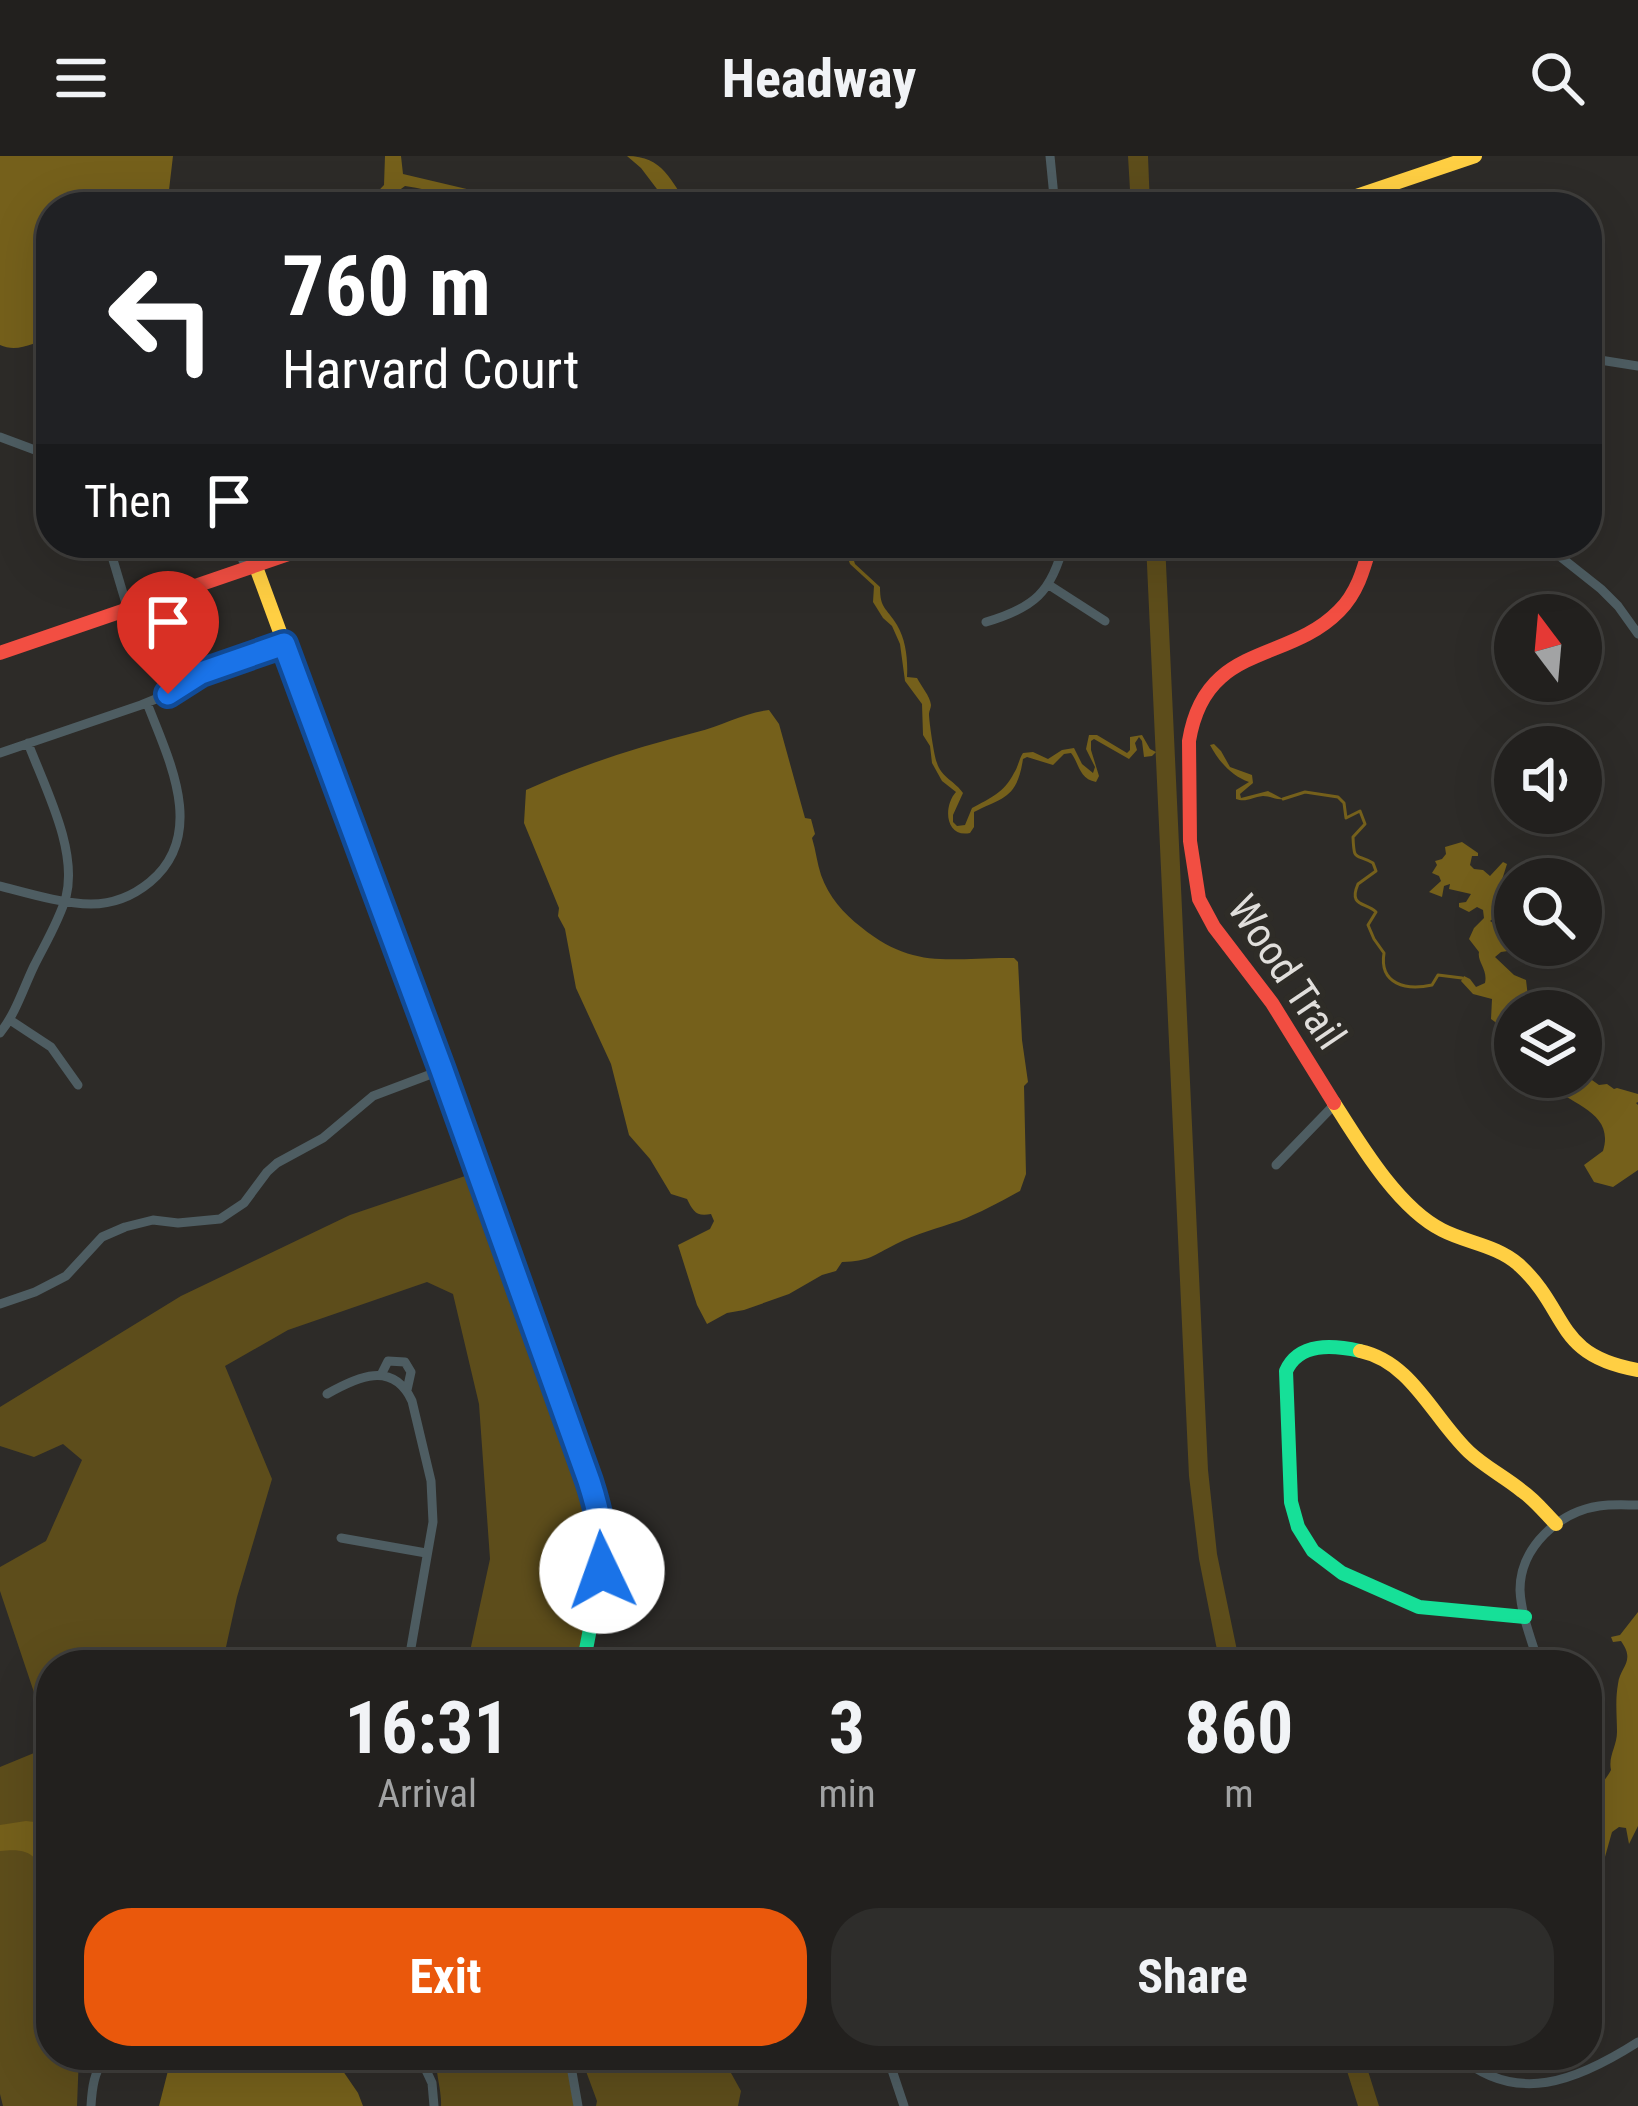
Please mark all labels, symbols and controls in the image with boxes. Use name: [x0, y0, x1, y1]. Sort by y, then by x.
icon: menu: [48, 45, 114, 111]
icon: search: [1524, 45, 1590, 111]
text: Headway: [722, 47, 916, 110]
text: 760 m: [282, 237, 491, 336]
icon: left: [84, 240, 240, 396]
text: Harvard Court: [282, 338, 580, 401]
icon: arrive: [196, 468, 262, 534]
text: Then: [84, 475, 172, 528]
pin: [117, 571, 219, 694]
icon: arrive: [135, 589, 201, 655]
north arrow: [1494, 594, 1602, 702]
map controls: [1494, 594, 1602, 1098]
button: sound: [1494, 726, 1602, 834]
button: search: [1494, 858, 1602, 966]
street label: Wood Trail: [1218, 886, 1356, 1058]
button: layers: [1494, 990, 1602, 1098]
position arrow: [539, 1508, 665, 1634]
text: 16:31: [345, 1686, 510, 1771]
text: 3: [829, 1686, 865, 1771]
text: 860: [1184, 1686, 1293, 1771]
text: Arrival: [378, 1771, 477, 1817]
text: min: [818, 1771, 876, 1817]
text: m: [1224, 1771, 1254, 1817]
button: Exit: [84, 1908, 807, 2046]
button: Share: [831, 1908, 1554, 2046]

